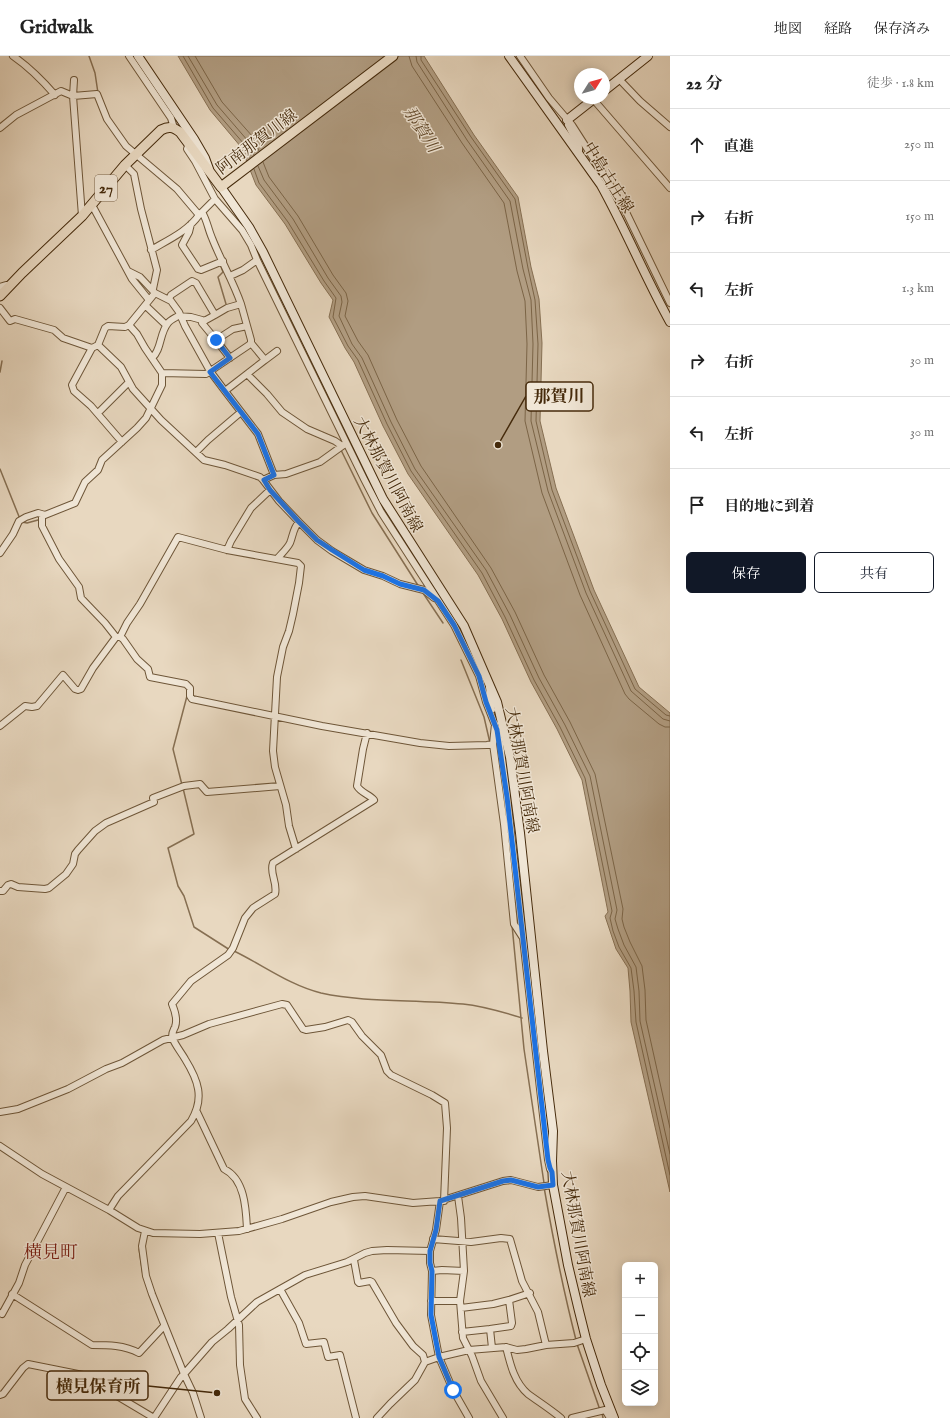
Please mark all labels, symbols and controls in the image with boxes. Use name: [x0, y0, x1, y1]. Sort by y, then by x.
text: Gridwalk: [20, 16, 93, 40]
text: 地図: [774, 20, 802, 38]
text: 経路: [824, 20, 852, 38]
text: 保存済み: [874, 20, 930, 38]
north arrow: [574, 68, 610, 104]
text: 22 分: [686, 74, 723, 95]
text: 徒歩 · 1.8 km: [867, 75, 934, 92]
water label: 那賀川: [398, 103, 445, 159]
street label: 阿南那賀川線: [213, 106, 302, 179]
icon: ahead: [686, 134, 708, 156]
text: 250 m: [904, 136, 934, 153]
text: 直進: [724, 137, 754, 156]
street label: 中島古庄線: [578, 139, 637, 217]
road number: 27: [95, 175, 117, 201]
icon: right: [686, 206, 708, 228]
text: 150 m: [905, 208, 934, 225]
text: 右折: [724, 209, 754, 228]
icon: left: [686, 278, 708, 300]
text: 1.3 km: [902, 280, 934, 297]
text: 左折: [724, 281, 754, 300]
route end: [207, 331, 225, 349]
icon: right: [686, 350, 708, 372]
text: 30 m: [910, 352, 934, 369]
text: 右折: [724, 353, 754, 372]
callout: 那賀川: [526, 382, 593, 411]
text: 那賀川: [534, 387, 585, 408]
street label: 大林那賀川阿南線: [348, 414, 426, 536]
icon: left: [686, 422, 708, 444]
text: 30 m: [910, 424, 934, 441]
text: 左折: [724, 425, 754, 444]
icon: arrive: [686, 494, 708, 516]
text: 目的地に到着: [724, 497, 814, 516]
button: 保存: [686, 552, 806, 593]
button: 共有: [814, 552, 934, 593]
street label: 大林那賀川阿南線: [500, 706, 542, 835]
street label: 大林那賀川阿南線: [556, 1170, 598, 1299]
district label: 横見町: [24, 1242, 78, 1265]
map controls: [622, 1262, 658, 1406]
button: +: [622, 1262, 658, 1298]
button: −: [622, 1298, 658, 1334]
button: locate: [622, 1334, 658, 1370]
button: layers: [622, 1370, 658, 1406]
callout: 横見保育所: [47, 1371, 148, 1400]
text: 横見保育所: [56, 1377, 141, 1398]
route start: [444, 1381, 462, 1399]

